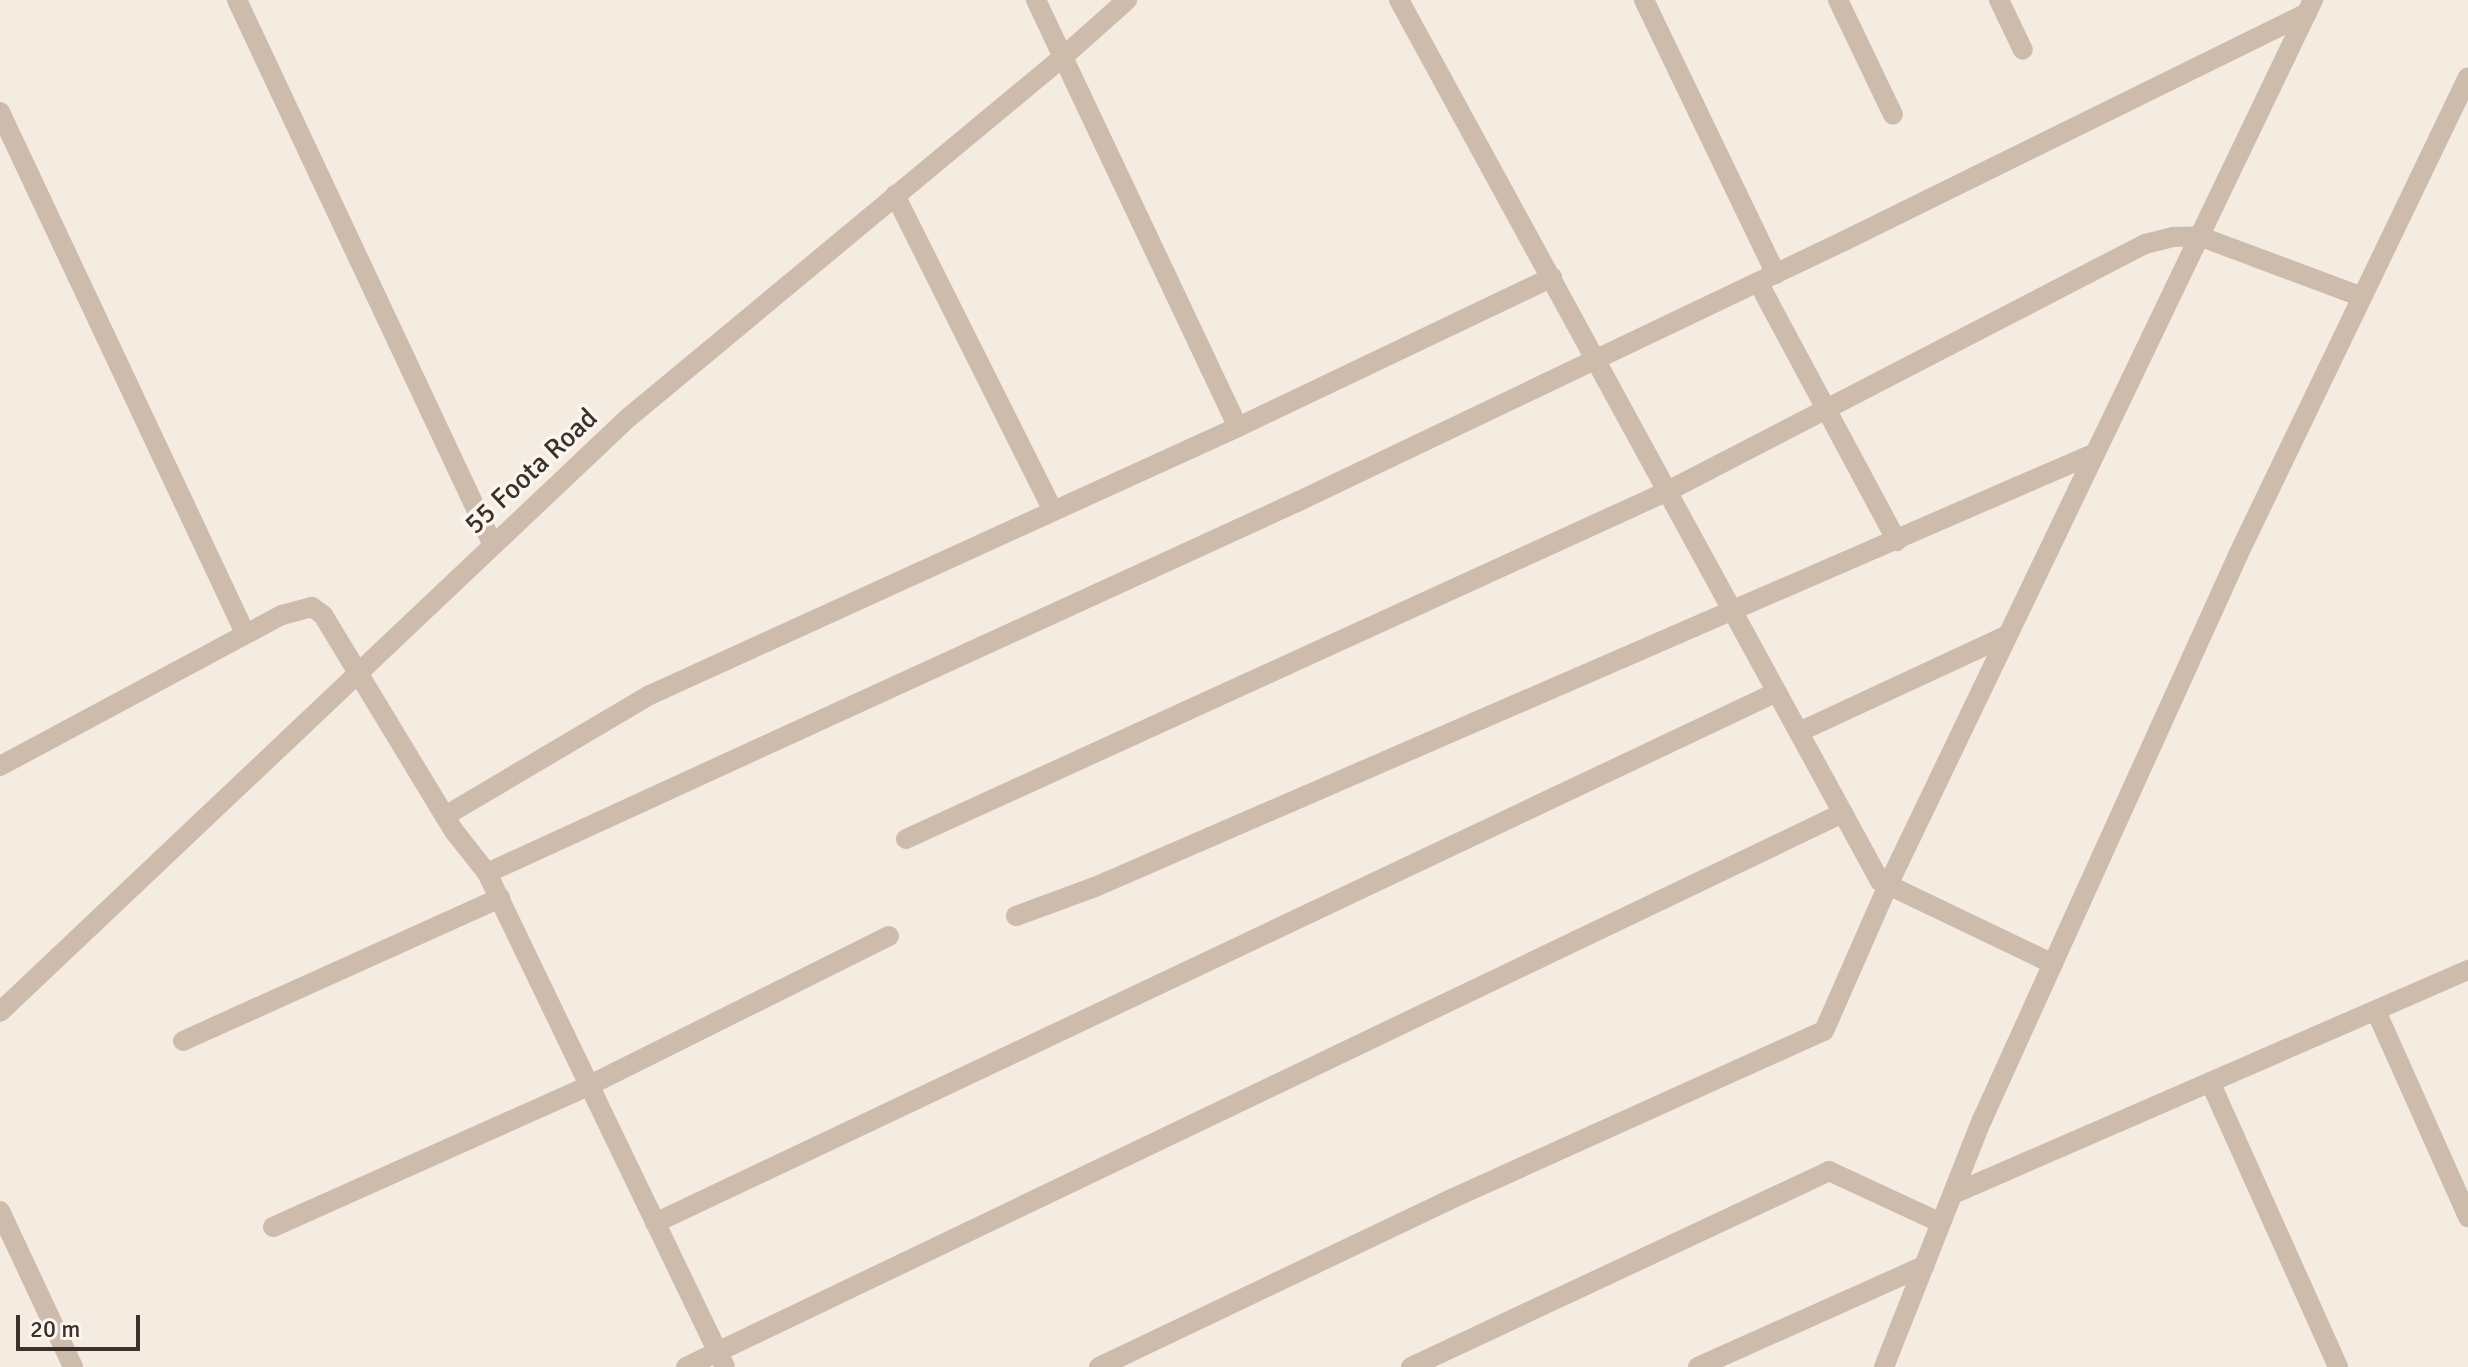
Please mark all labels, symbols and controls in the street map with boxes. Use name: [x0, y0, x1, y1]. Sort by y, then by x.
street label: 55 Foota Road: [458, 401, 604, 541]
scale bar: [20, 1299, 144, 1349]
text: 20 m: [30, 1314, 80, 1344]

